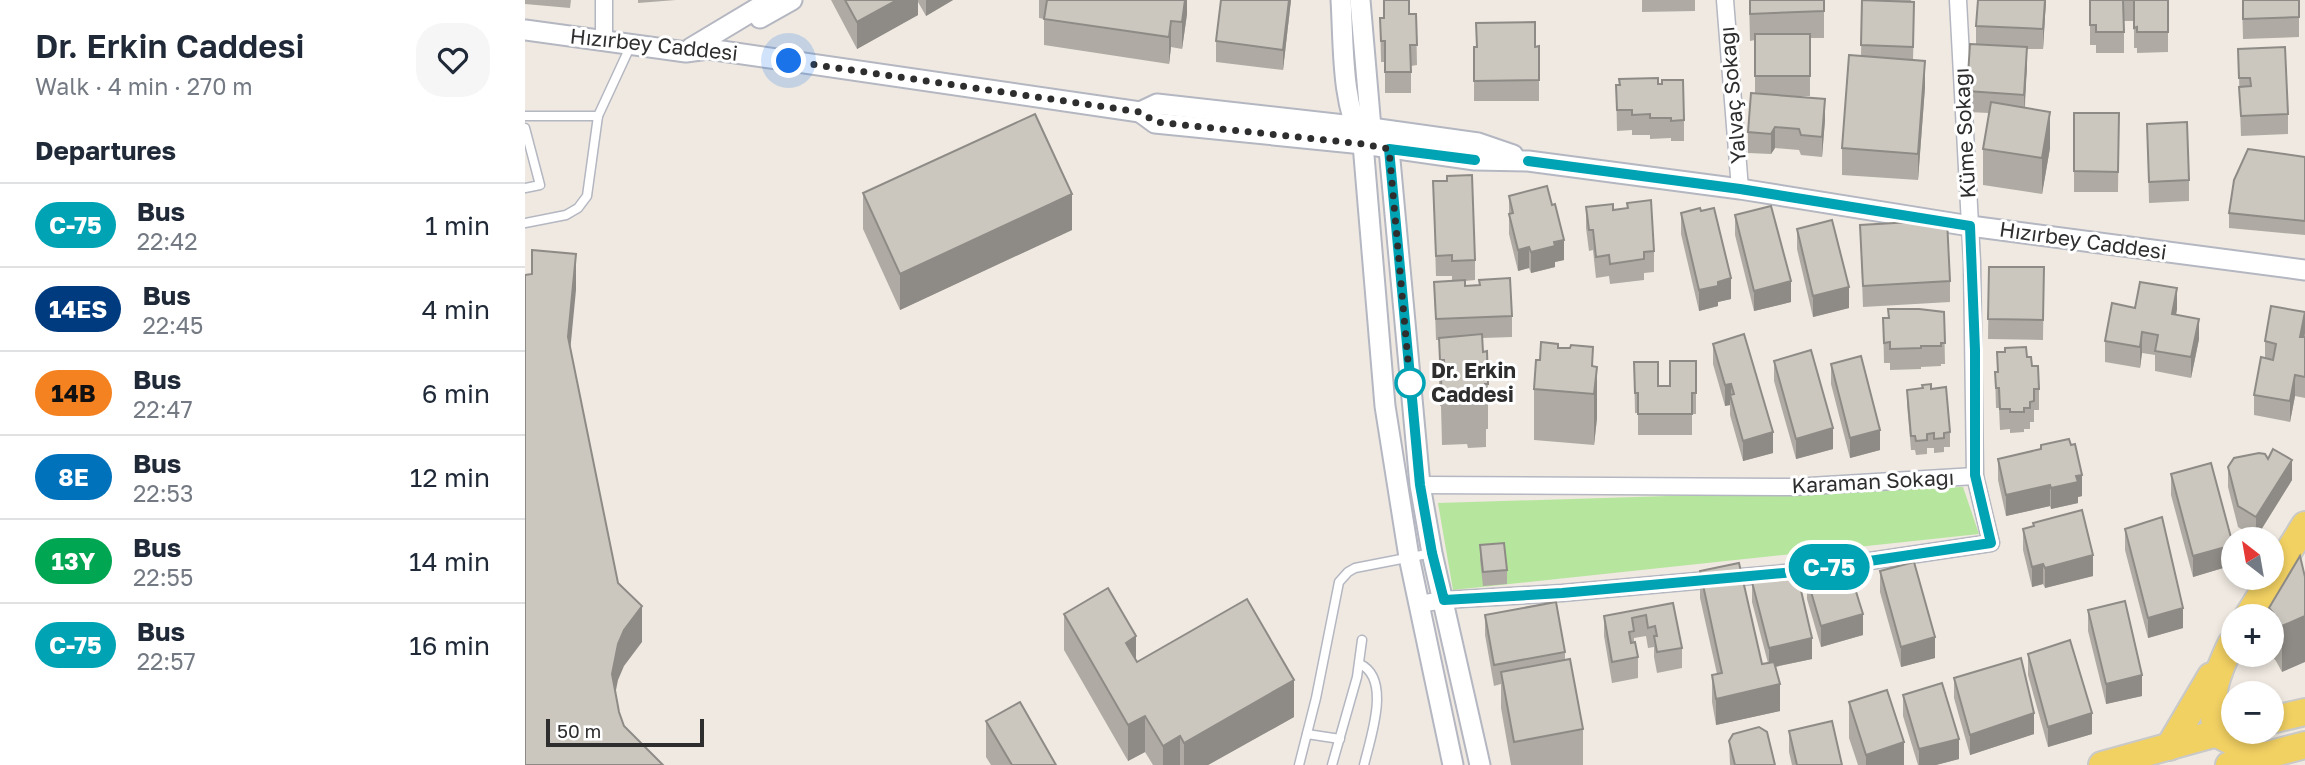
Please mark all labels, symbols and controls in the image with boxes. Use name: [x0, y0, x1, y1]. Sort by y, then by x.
street label: Hızırbey Caddesi: [569, 22, 739, 66]
button: heart: [416, 23, 490, 97]
street label: Yalvaç Sokağı: [1713, 25, 1751, 165]
text: Dr. Erkin Caddesi: [35, 26, 305, 65]
your location: [771, 43, 806, 78]
street label: Küme Sokağı: [1948, 67, 1980, 199]
text: Walk · 4 min · 270 m: [35, 72, 253, 100]
text: Departures: [35, 135, 176, 166]
text: Bus: [137, 196, 185, 227]
text: C-75: [49, 210, 102, 239]
text: 1 min: [425, 210, 490, 241]
street label: Hızırbey Caddesi: [1998, 215, 2168, 265]
text: 22:42: [137, 227, 198, 255]
text: Bus: [142, 280, 191, 311]
text: 14ES: [49, 294, 107, 323]
text: 4 min: [422, 294, 490, 325]
text: 22:45: [142, 311, 203, 339]
place label: Dr. Erkin Caddesi: [1431, 357, 1516, 407]
text: Bus: [133, 364, 181, 395]
marker: Dr. Erkin Caddesi: [1395, 368, 1425, 398]
text: 14B: [51, 378, 96, 407]
text: 6 min: [422, 378, 490, 409]
text: 22:47: [133, 395, 193, 423]
text: Bus: [133, 448, 181, 479]
text: 8E: [58, 462, 89, 491]
text: 12 min: [410, 462, 490, 493]
street label: Karaman Sokağı: [1791, 464, 1955, 498]
text: 22:53: [133, 479, 193, 507]
north arrow: [2221, 527, 2284, 590]
map controls: [2221, 527, 2284, 744]
text: Bus: [133, 532, 181, 563]
line badge: C-75: [1780, 544, 1878, 590]
text: 13Y: [52, 546, 95, 575]
text: 14 min: [409, 546, 490, 577]
text: C-75: [1803, 552, 1855, 581]
text: 22:55: [133, 563, 193, 591]
button: +: [2221, 604, 2284, 667]
text: Bus: [137, 616, 185, 647]
text: C-75: [49, 630, 102, 659]
text: 16 min: [409, 630, 490, 661]
text: 22:57: [137, 647, 196, 675]
button: −: [2221, 681, 2284, 744]
scale bar: [546, 716, 703, 748]
text: 50 m: [557, 719, 601, 742]

